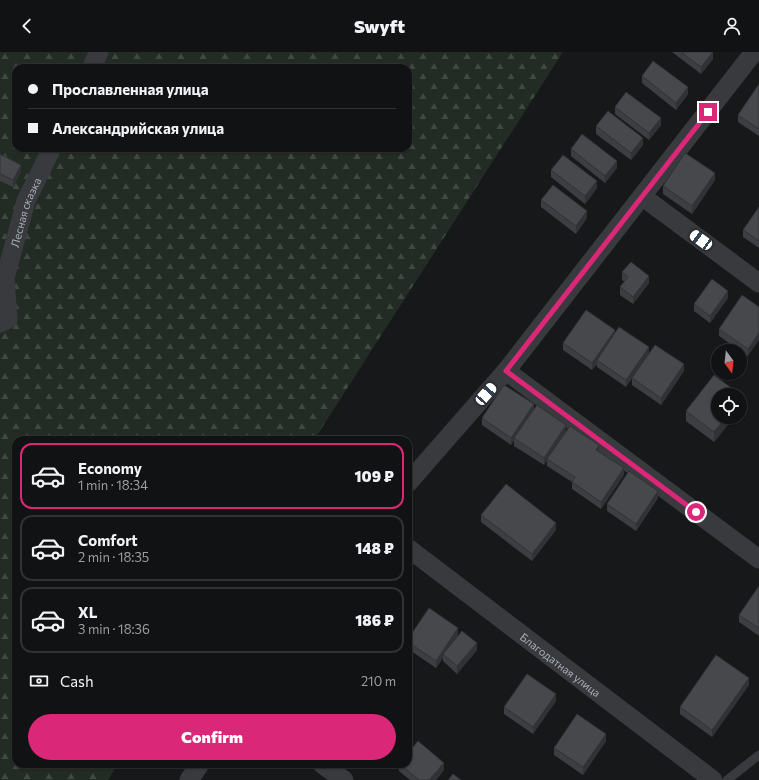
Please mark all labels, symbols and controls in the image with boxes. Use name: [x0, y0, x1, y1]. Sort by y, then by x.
icon: back: [16, 15, 38, 37]
text: Swyft: [354, 15, 405, 37]
icon: person: [721, 15, 743, 37]
text: Прославленная улица: [52, 80, 209, 98]
route end: [699, 103, 717, 121]
text: Александрийская улица: [52, 119, 224, 137]
street label: Лесная сказка: [7, 175, 43, 249]
car: [688, 228, 714, 252]
north arrow: [711, 344, 747, 380]
map controls: [711, 344, 747, 424]
car: [474, 381, 498, 407]
button: locate: [711, 388, 747, 424]
icon: car: [30, 458, 66, 494]
text: Economy: [78, 459, 142, 477]
text: 109 ₽: [355, 467, 394, 485]
text: 1 min · 18:34: [78, 477, 148, 493]
route start: [687, 503, 705, 521]
icon: car: [30, 530, 66, 566]
text: Comfort: [78, 531, 138, 549]
text: 148 ₽: [355, 539, 394, 557]
text: 2 min · 18:35: [78, 549, 149, 565]
icon: car: [30, 602, 66, 638]
text: XL: [78, 603, 97, 621]
text: 186 ₽: [355, 611, 394, 629]
text: 3 min · 18:36: [78, 621, 150, 637]
street label: Благодатная улица: [518, 630, 604, 699]
icon: cash: [28, 670, 50, 692]
text: Cash: [60, 672, 94, 690]
text: 210 m: [361, 673, 396, 689]
button: Confirm: [28, 714, 396, 760]

